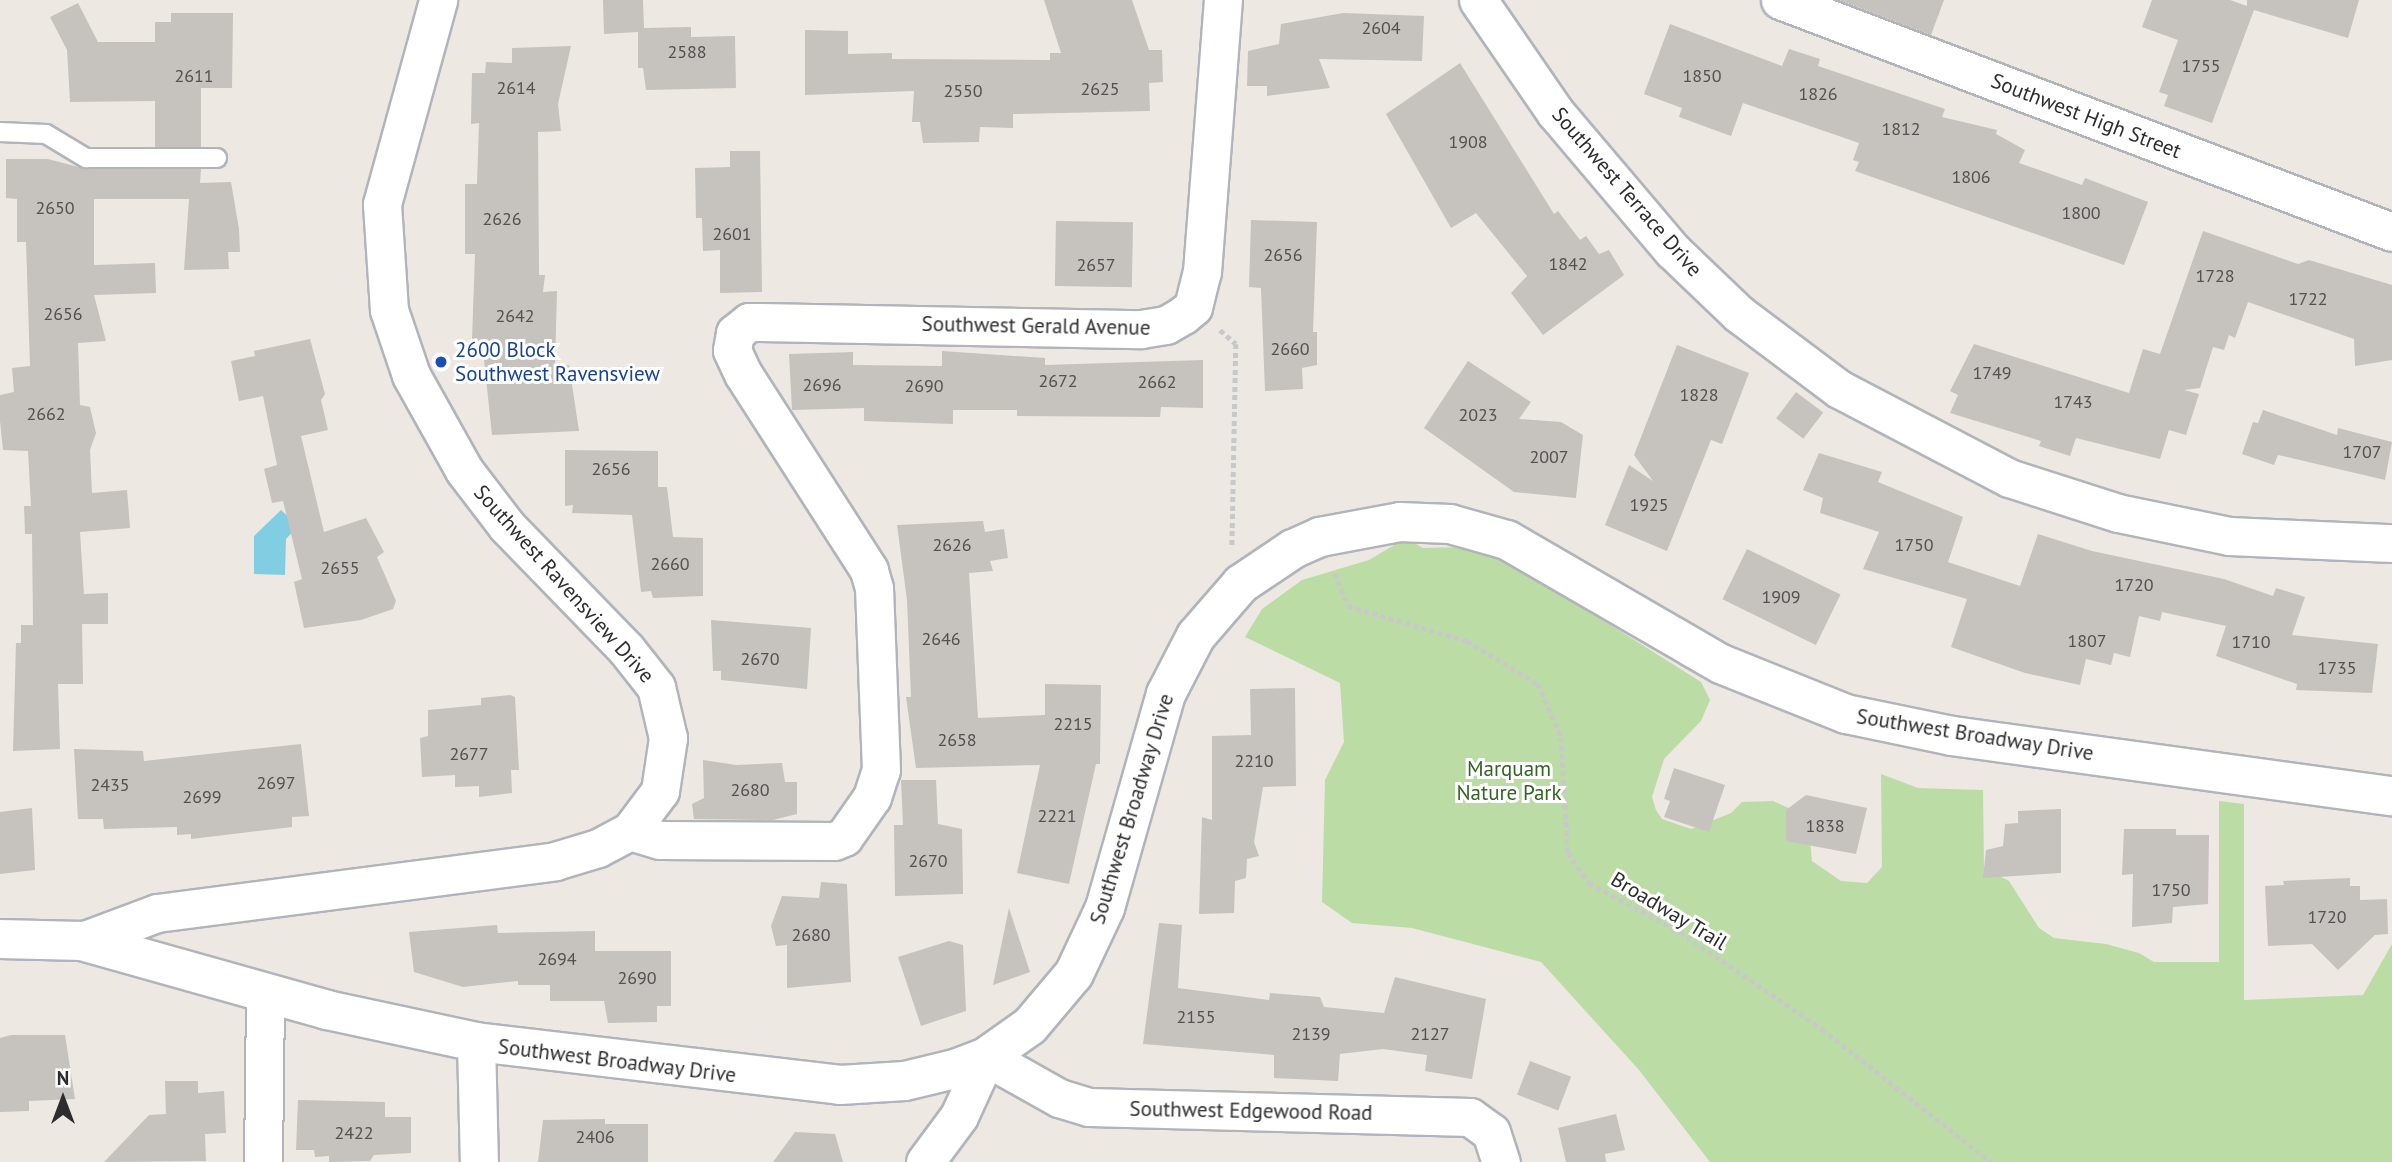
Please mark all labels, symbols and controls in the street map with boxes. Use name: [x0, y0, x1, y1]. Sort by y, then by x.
house number: 2604: [1361, 17, 1401, 39]
house number: 2588: [667, 41, 707, 63]
house number: 1755: [2181, 55, 2221, 77]
house number: 2611: [174, 65, 214, 87]
house number: 1850: [1682, 65, 1722, 87]
street label: Southwest High Street: [1987, 68, 2185, 164]
house number: 2614: [496, 77, 536, 99]
house number: 2625: [1080, 78, 1120, 100]
house number: 2550: [943, 80, 983, 102]
house number: 1826: [1798, 83, 1838, 105]
street label: Southwest Terrace Drive: [1546, 102, 1708, 282]
house number: 1812: [1881, 118, 1921, 140]
house number: 1908: [1448, 131, 1488, 153]
house number: 1806: [1951, 166, 1991, 188]
house number: 2650: [35, 197, 75, 219]
house number: 1800: [2061, 202, 2101, 224]
house number: 2626: [482, 208, 522, 230]
house number: 2601: [712, 223, 752, 245]
house number: 2656: [1263, 244, 1303, 266]
house number: 1842: [1548, 253, 1588, 275]
house number: 2657: [1076, 254, 1116, 276]
house number: 1728: [2195, 265, 2235, 287]
house number: 1722: [2288, 288, 2328, 310]
house number: 2656: [43, 303, 83, 325]
house number: 2642: [495, 305, 535, 327]
street label: Southwest Gerald Avenue: [921, 311, 1151, 341]
place label: 2600 Block Southwest Ravensview: [455, 337, 660, 387]
house number: 2660: [1270, 338, 1310, 360]
marker: 2600 Block Southwest Ravensview: [433, 354, 449, 370]
house number: 1749: [1972, 362, 2012, 384]
house number: 2672: [1038, 370, 1078, 392]
house number: 2662: [1137, 371, 1177, 393]
house number: 2696: [802, 374, 842, 396]
house number: 2690: [904, 375, 944, 397]
house number: 1828: [1679, 384, 1719, 406]
house number: 1743: [2053, 391, 2093, 413]
house number: 2662: [26, 403, 66, 425]
house number: 2023: [1458, 404, 1498, 426]
house number: 1707: [2342, 441, 2382, 463]
house number: 2007: [1529, 446, 1569, 468]
house number: 2656: [591, 458, 631, 480]
street label: Southwest Ravensview Drive: [468, 480, 660, 688]
house number: 1925: [1629, 494, 1669, 516]
house number: 2626: [932, 534, 972, 556]
house number: 1750: [1894, 534, 1934, 556]
house number: 2660: [650, 553, 690, 575]
house number: 2655: [320, 557, 360, 579]
house number: 1720: [2114, 574, 2154, 596]
house number: 1909: [1761, 586, 1801, 608]
house number: 2646: [921, 628, 961, 650]
house number: 1807: [2067, 630, 2107, 652]
house number: 1710: [2231, 631, 2271, 653]
house number: 2670: [740, 648, 780, 670]
house number: 1735: [2317, 657, 2357, 679]
street label: Southwest Broadway Drive: [1085, 690, 1179, 928]
street label: Southwest Broadway Drive: [1854, 704, 2096, 766]
house number: 2215: [1053, 713, 1093, 735]
house number: 2658: [937, 729, 977, 751]
house number: 2677: [449, 743, 489, 765]
house number: 2210: [1234, 750, 1274, 772]
park label: Marquam Nature Park: [1456, 756, 1562, 806]
house number: 2697: [256, 772, 296, 794]
house number: 2435: [90, 774, 130, 796]
house number: 2680: [730, 779, 770, 801]
house number: 2699: [182, 786, 222, 808]
house number: 2221: [1037, 805, 1077, 827]
house number: 1838: [1805, 815, 1845, 837]
house number: 2670: [908, 850, 948, 872]
street label: Broadway Trail: [1606, 866, 1732, 956]
house number: 1750: [2151, 879, 2191, 901]
house number: 1720: [2307, 906, 2347, 928]
house number: 2680: [791, 924, 831, 946]
house number: 2694: [537, 948, 577, 970]
house number: 2690: [617, 967, 657, 989]
house number: 2155: [1176, 1006, 1216, 1028]
house number: 2139: [1291, 1023, 1331, 1045]
house number: 2127: [1410, 1023, 1450, 1045]
street label: Southwest Broadway Drive: [496, 1034, 738, 1088]
north arrow: [28, 1064, 98, 1134]
text: N: [57, 1066, 69, 1090]
street label: Southwest Edgewood Road: [1129, 1096, 1373, 1126]
house number: 2422: [334, 1122, 374, 1144]
house number: 2406: [575, 1126, 615, 1148]

